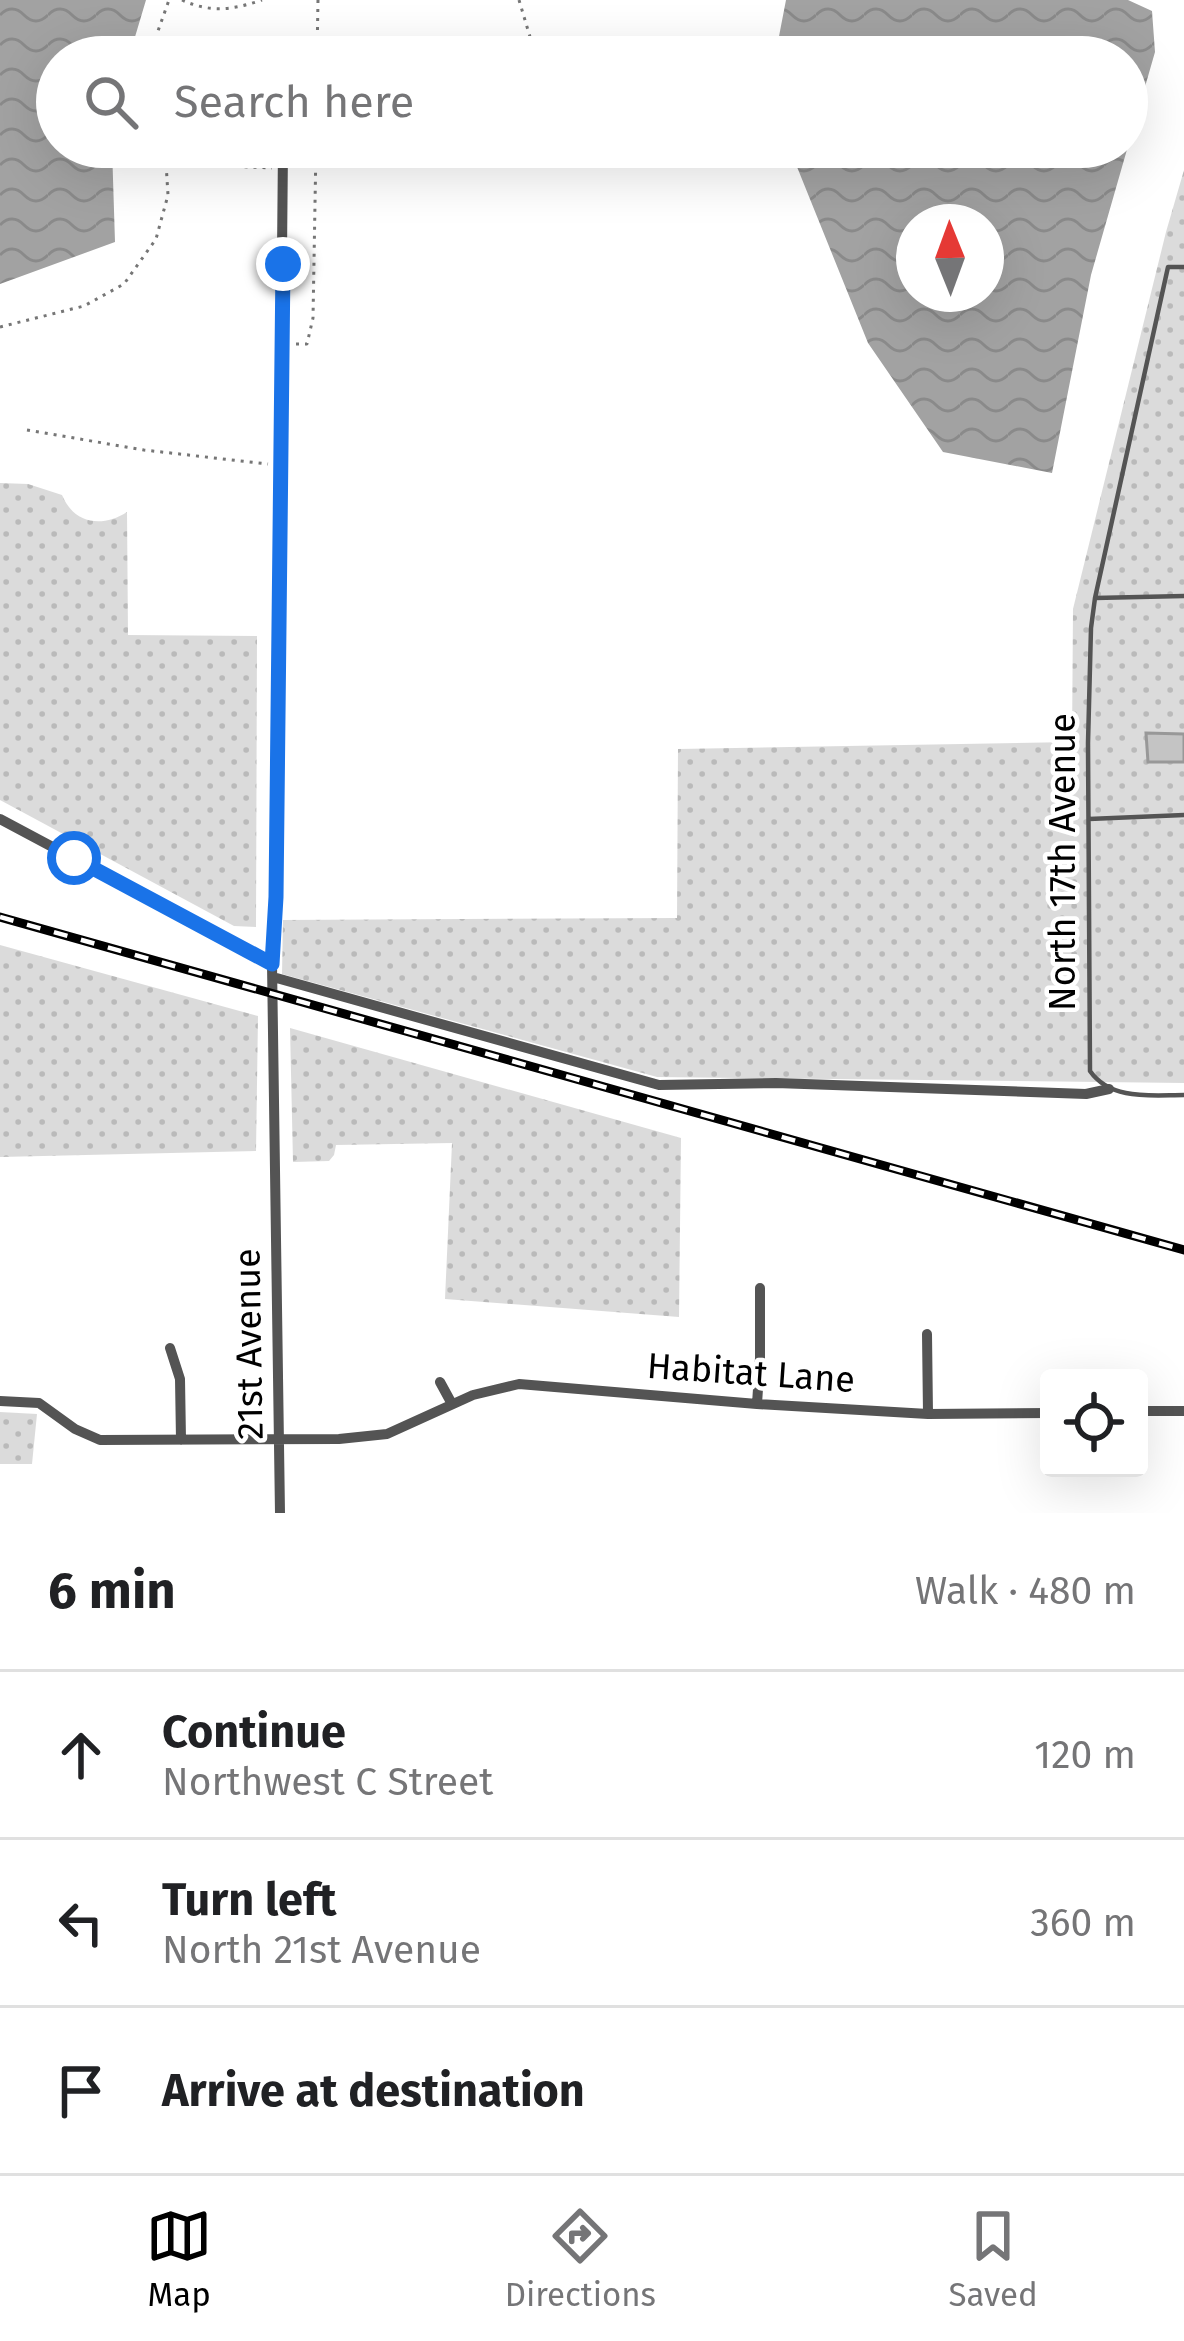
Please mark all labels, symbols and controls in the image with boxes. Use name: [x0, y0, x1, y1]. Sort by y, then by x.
search box: [36, 36, 1148, 168]
icon: search: [78, 69, 144, 135]
text: Search here: [174, 75, 414, 129]
north arrow: [896, 204, 1004, 312]
route end: [256, 237, 310, 291]
street label: North 17th Avenue: [1041, 713, 1085, 1011]
route start: [47, 831, 101, 885]
street label: 21st Avenue: [225, 1248, 273, 1440]
street label: Habitat Lane: [645, 1344, 856, 1402]
map controls: [1040, 1369, 1148, 1477]
button: locate: [1040, 1369, 1148, 1477]
text: 6 min: [48, 1560, 176, 1622]
text: Walk · 480 m: [915, 1568, 1136, 1614]
text: Continue: [162, 1705, 346, 1759]
icon: ahead: [48, 1722, 114, 1788]
text: 120 m: [1034, 1732, 1136, 1778]
text: Northwest C Street: [162, 1759, 493, 1805]
text: Turn left: [162, 1873, 336, 1927]
icon: left: [48, 1890, 114, 1956]
text: 360 m: [1030, 1900, 1136, 1946]
text: North 21st Avenue: [162, 1927, 481, 1973]
icon: arrive: [48, 2058, 114, 2124]
text: Arrive at destination: [162, 2064, 585, 2118]
tab: Map: [146, 2203, 212, 2315]
tab: Directions: [505, 2203, 656, 2315]
tab: Saved: [948, 2203, 1038, 2315]

